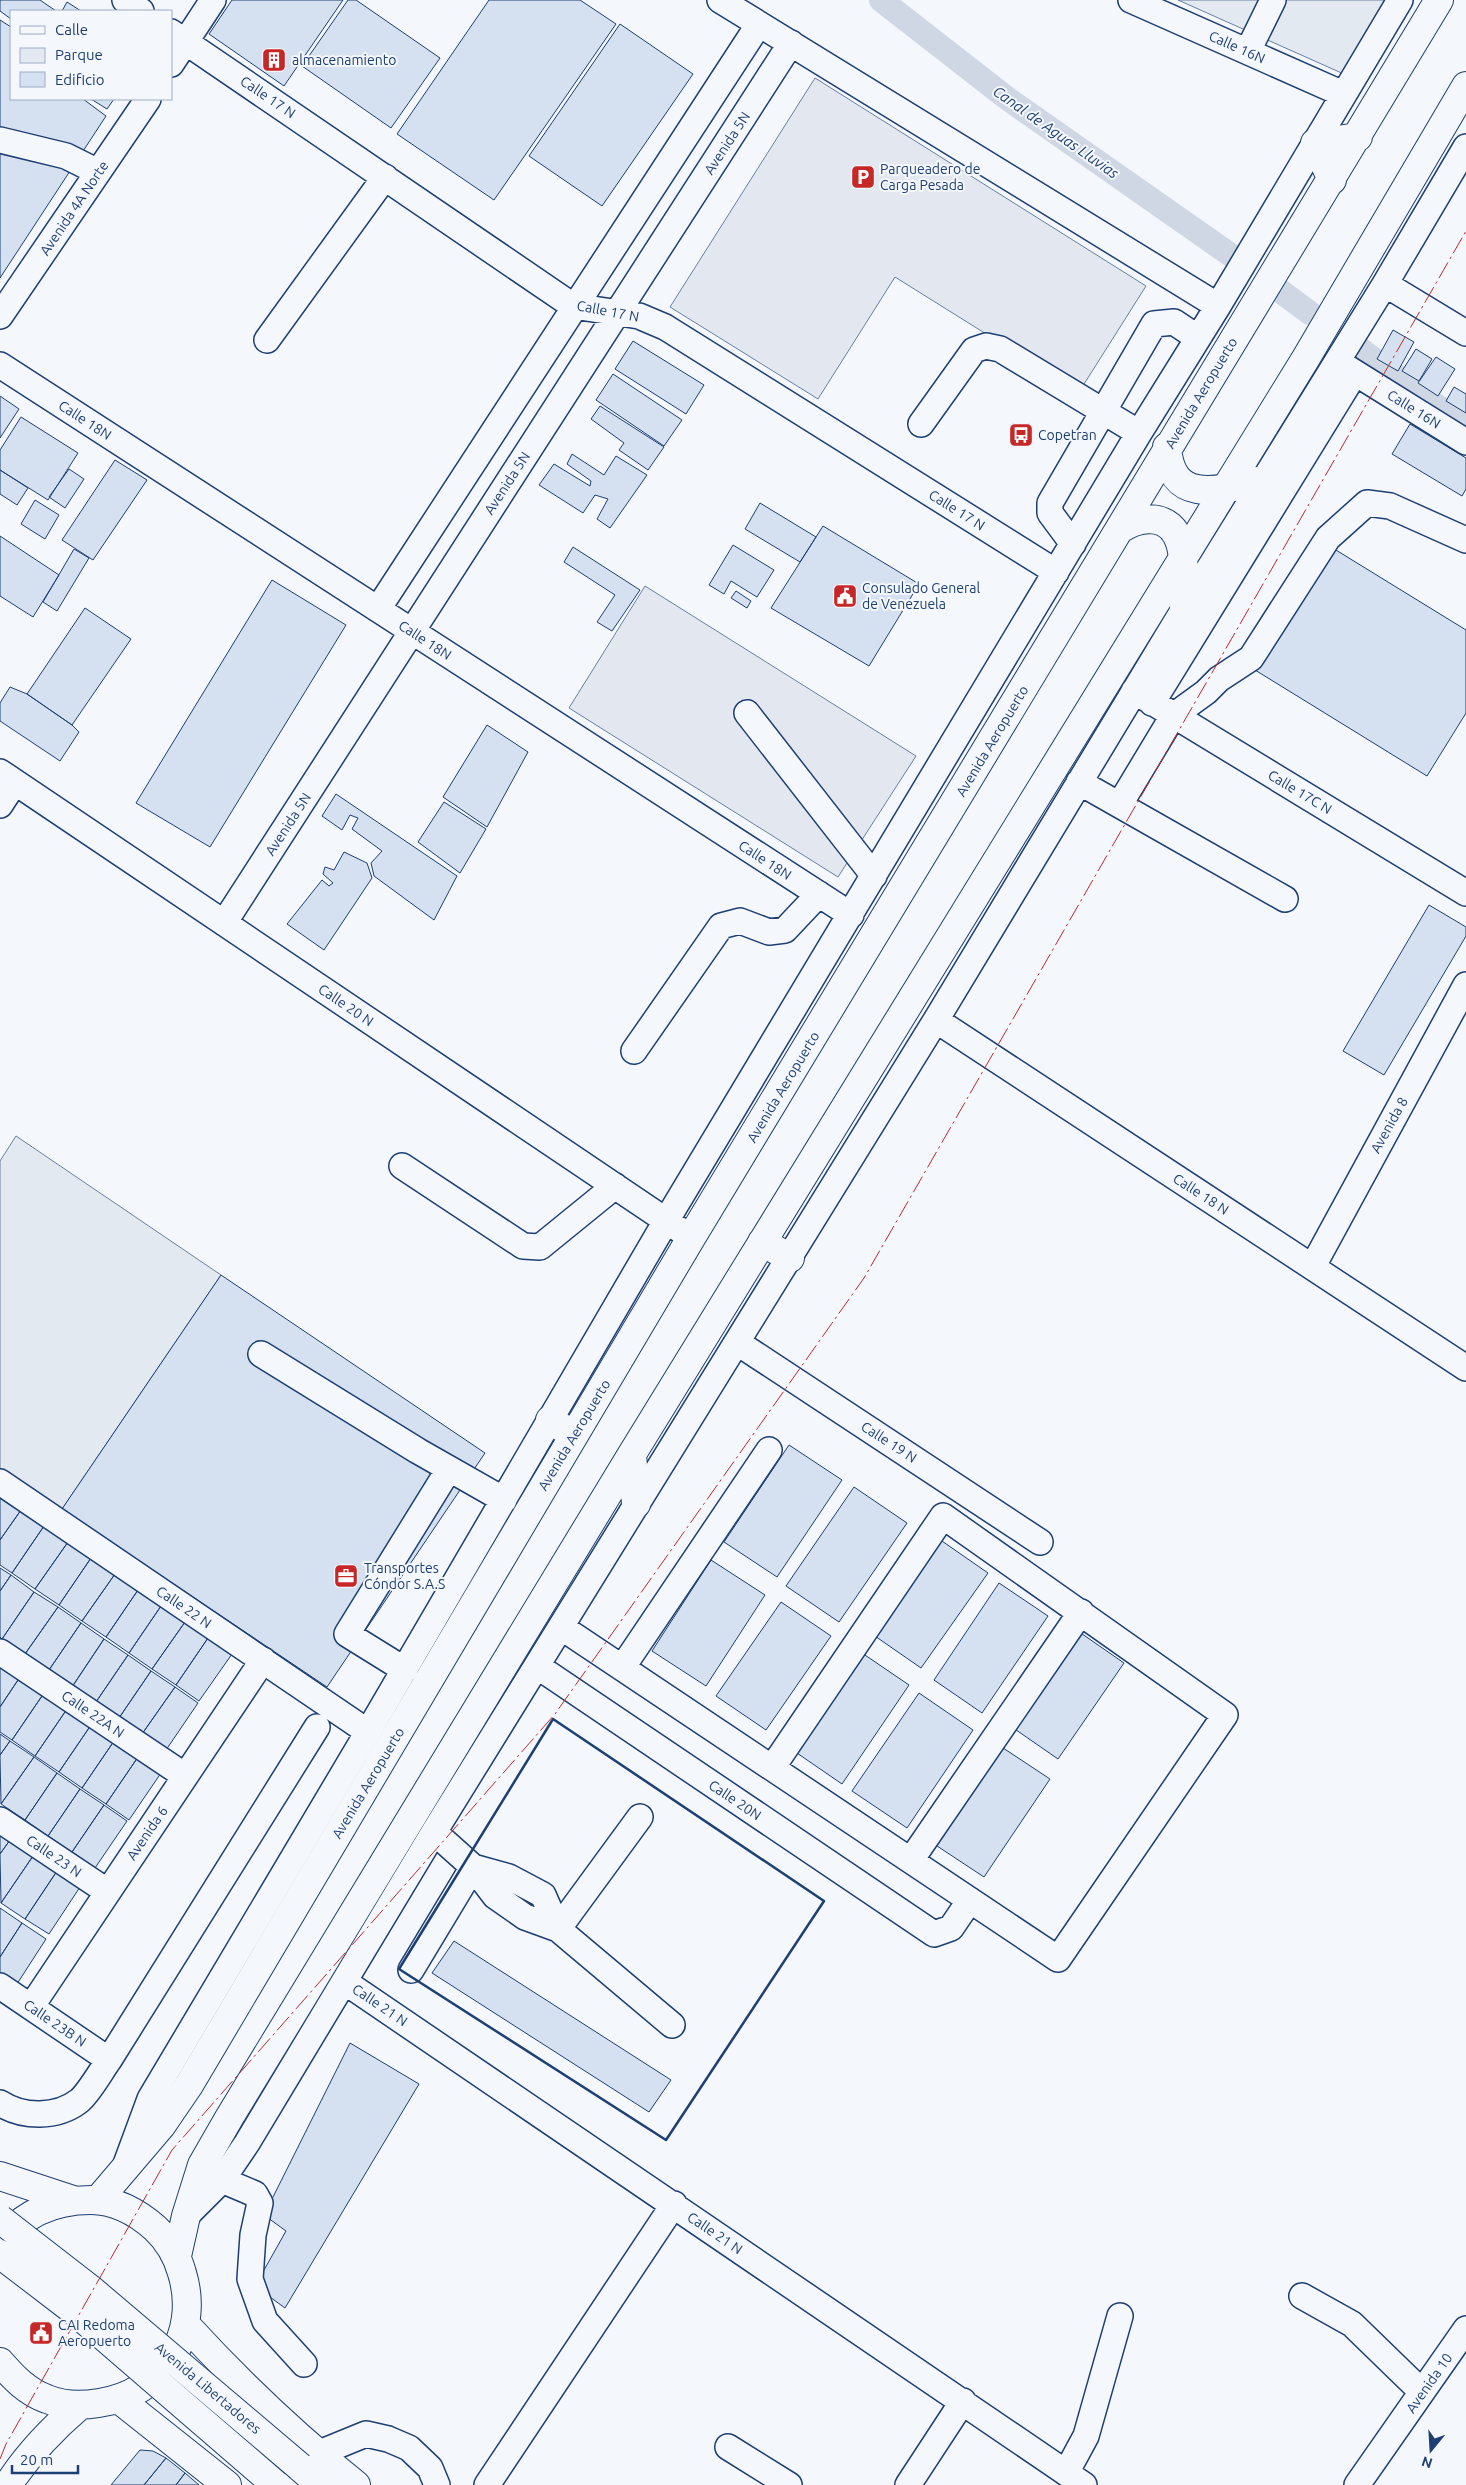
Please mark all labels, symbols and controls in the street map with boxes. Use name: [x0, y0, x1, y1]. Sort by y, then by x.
legend: [10, 10, 172, 100]
text: Calle: [55, 21, 88, 38]
street label: Calle 16N: [1206, 28, 1268, 66]
text: Parque: [55, 46, 103, 63]
building icon: almacenamiento: [261, 47, 287, 73]
place label: almacenamiento: [292, 52, 396, 68]
text: Edificio: [55, 71, 104, 88]
street label: Calle 17 N: [237, 73, 299, 121]
water label: Canal de Aguas Lluvias: [990, 82, 1123, 182]
street label: Avenida 5N: [701, 109, 753, 177]
street label: Avenida 4A Norte: [37, 158, 111, 258]
place label: Parqueadero de Carga Pesada: [880, 161, 980, 193]
parking icon: Parqueadero de Carga Pesada: [850, 164, 876, 190]
street label: Calle 17 N: [576, 297, 640, 325]
street label: Avenida Aeropuerto: [1162, 335, 1240, 451]
street label: Calle 16N: [1384, 386, 1444, 432]
street label: Calle 18N: [56, 397, 114, 443]
bus stop icon: Copetran: [1008, 422, 1034, 448]
place label: Copetran: [1038, 427, 1097, 443]
street label: Avenida 5N: [481, 449, 533, 517]
street label: Calle 17 N: [926, 487, 988, 533]
place label: Consulado General de Venezuela: [862, 580, 981, 612]
public building icon: Consulado General de Venezuela: [832, 583, 858, 609]
street label: Calle 18N: [396, 617, 454, 663]
street label: Avenida Aeropuerto: [953, 683, 1031, 799]
street label: Calle 17C N: [1265, 767, 1335, 817]
street label: Avenida 5N: [262, 790, 314, 858]
street label: Calle 18N: [736, 837, 794, 883]
street label: Calle 20 N: [315, 981, 377, 1029]
street label: Avenida Aeropuerto: [744, 1029, 822, 1145]
street label: Avenida 8: [1367, 1094, 1411, 1156]
street label: Calle 18 N: [1170, 1170, 1232, 1218]
street label: Avenida Aeropuerto: [535, 1377, 613, 1493]
street label: Calle 19 N: [858, 1418, 920, 1466]
place label: Transportes Cóndor S.A.S: [364, 1560, 445, 1592]
office icon: Transportes Cóndor S.A.S: [333, 1563, 359, 1589]
street label: Calle 22 N: [153, 1583, 215, 1631]
street label: Calle 22A N: [59, 1687, 127, 1741]
street label: Avenida Aeropuerto: [329, 1725, 407, 1841]
street label: Calle 20N: [706, 1777, 764, 1823]
street label: Avenida 6: [123, 1803, 171, 1863]
street label: Calle 23 N: [23, 1832, 85, 1880]
street label: Calle 21 N: [349, 1981, 411, 2029]
street label: Calle 23B N: [21, 1996, 89, 2050]
street label: Calle 21 N: [684, 2209, 746, 2257]
place label: CAI Redoma Aeropuerto: [58, 2317, 135, 2349]
public building icon: CAI Redoma Aeropuerto: [28, 2320, 54, 2346]
street label: Avenida Libertadores: [152, 2339, 264, 2437]
street label: Avenida 10: [1403, 2350, 1455, 2416]
north arrow: [1406, 2425, 1456, 2475]
scale bar: [12, 2442, 79, 2474]
text: 20 m: [20, 2451, 53, 2468]
text: N: [1420, 2453, 1434, 2472]

